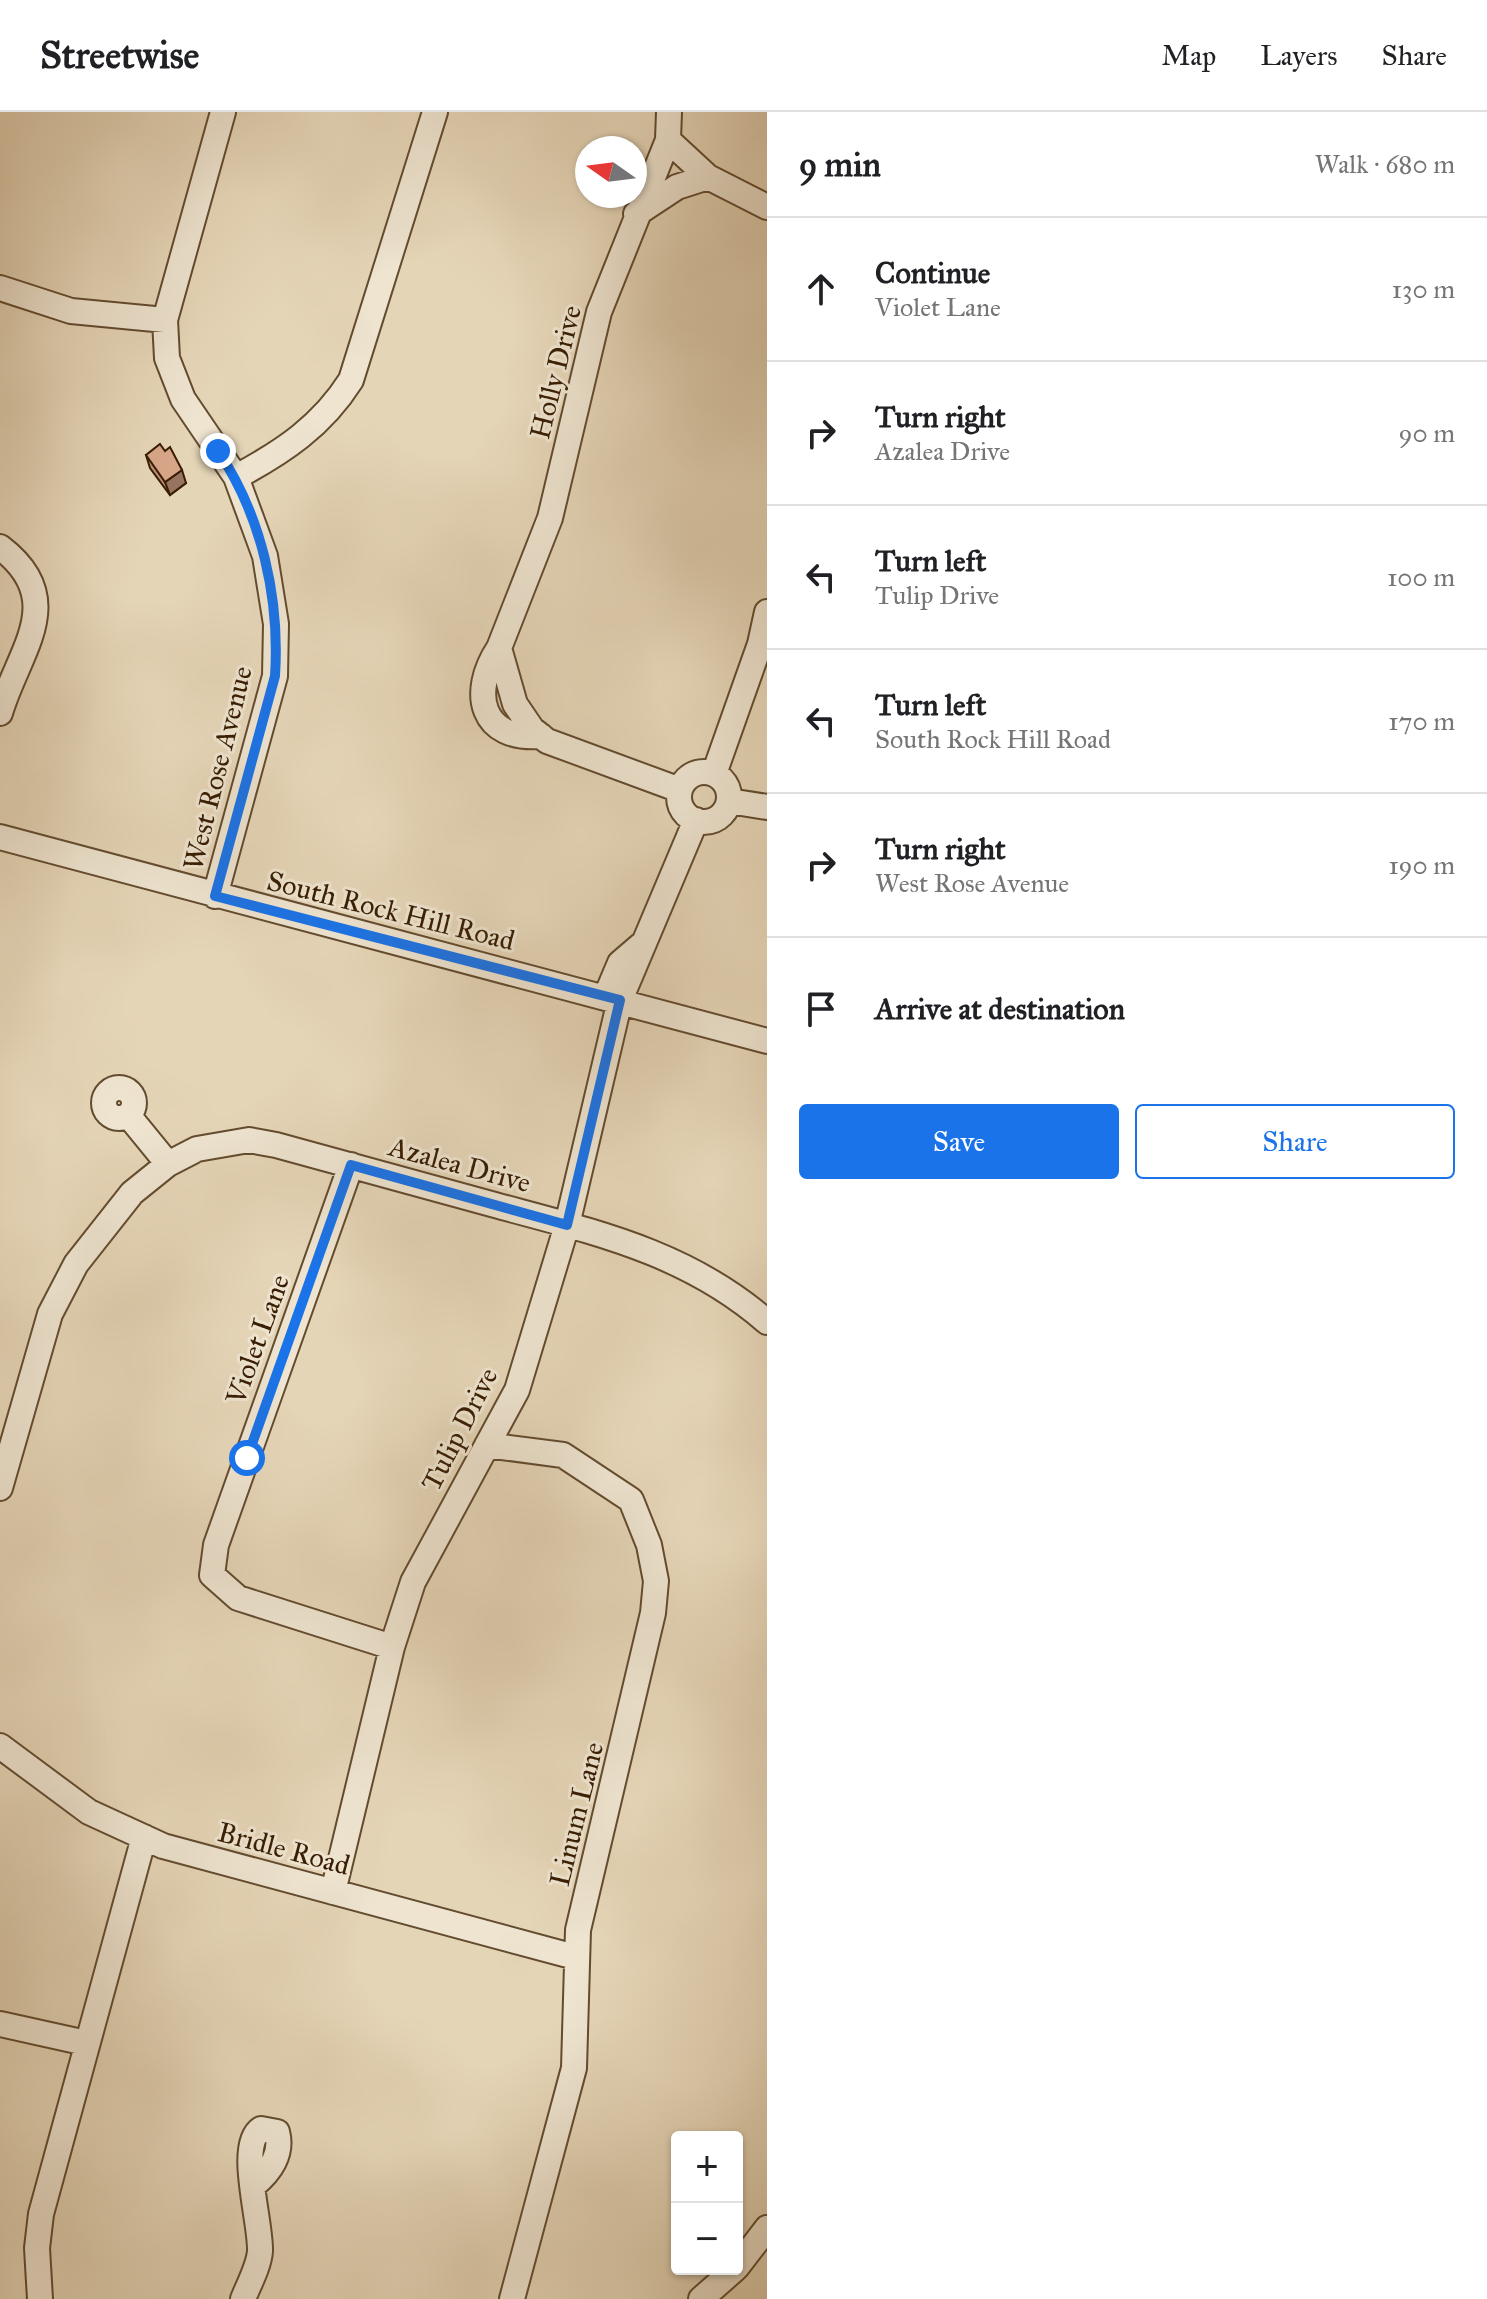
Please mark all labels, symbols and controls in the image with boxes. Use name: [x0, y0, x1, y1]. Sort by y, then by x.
text: Streetwise: [40, 32, 199, 78]
text: Map: [1161, 38, 1216, 73]
text: Layers: [1260, 38, 1338, 73]
text: Share: [1382, 38, 1447, 73]
north arrow: [575, 136, 647, 208]
text: 9 min: [799, 144, 881, 185]
text: Walk · 680 m: [1315, 148, 1455, 180]
text: Continue: [875, 255, 990, 291]
icon: ahead: [799, 267, 843, 311]
text: 130 m: [1392, 273, 1455, 305]
text: Violet Lane: [875, 291, 1001, 323]
street label: Holly Drive: [522, 302, 589, 443]
text: Turn right: [875, 399, 1006, 435]
icon: right: [799, 411, 843, 455]
text: 90 m: [1398, 417, 1455, 449]
route end: [200, 433, 236, 469]
text: Azalea Drive: [875, 435, 1010, 467]
text: Turn left: [875, 543, 986, 579]
icon: left: [799, 555, 843, 599]
text: 100 m: [1387, 561, 1455, 593]
text: Tulip Drive: [875, 579, 999, 611]
street label: West Rose Avenue: [175, 662, 260, 874]
text: Turn left: [875, 687, 986, 723]
icon: left: [799, 699, 843, 743]
text: 170 m: [1388, 705, 1455, 737]
text: South Rock Hill Road: [875, 723, 1111, 755]
text: Turn right: [875, 831, 1006, 867]
icon: right: [799, 843, 843, 887]
text: 190 m: [1388, 849, 1455, 881]
street label: South Rock Hill Road: [263, 863, 518, 958]
text: West Rose Avenue: [875, 867, 1069, 899]
icon: arrive: [799, 987, 843, 1031]
text: Arrive at destination: [875, 991, 1125, 1027]
button: Save: [799, 1104, 1119, 1179]
button: Share: [1135, 1104, 1455, 1179]
street label: Azalea Drive: [384, 1129, 535, 1200]
street label: Violet Lane: [217, 1269, 297, 1410]
street label: Tulip Drive: [413, 1362, 505, 1497]
route start: [229, 1440, 265, 1476]
street label: Linum Lane: [542, 1738, 611, 1890]
street label: Bridle Road: [214, 1814, 354, 1883]
map controls: [671, 2131, 743, 2275]
button: +: [671, 2131, 743, 2203]
button: −: [671, 2203, 743, 2275]

